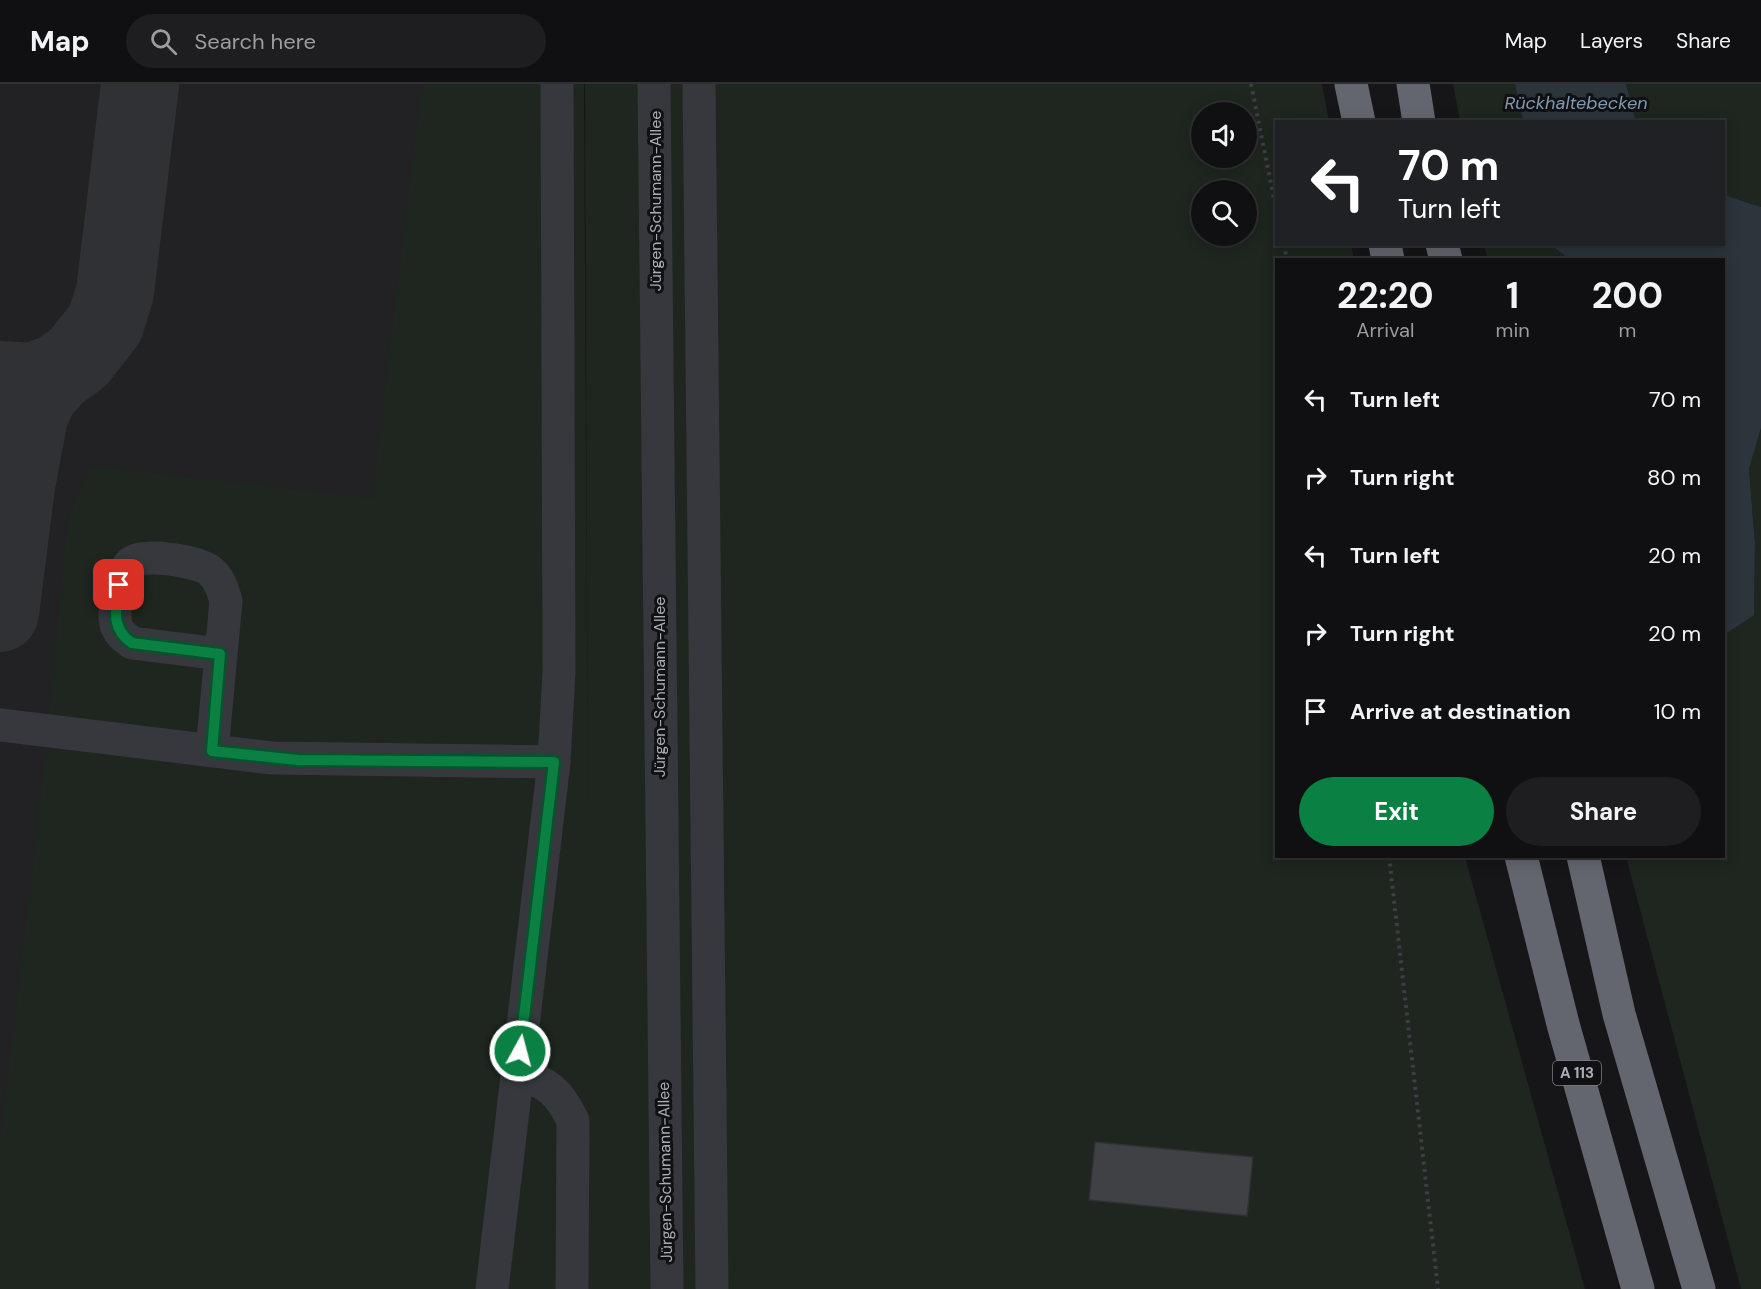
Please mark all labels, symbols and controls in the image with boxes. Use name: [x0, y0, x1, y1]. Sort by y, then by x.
search box: [126, 14, 546, 68]
text: Map: [30, 23, 90, 60]
icon: search: [147, 25, 180, 58]
text: Search here: [195, 27, 316, 56]
text: Map: [1505, 27, 1547, 55]
text: Layers: [1580, 27, 1643, 55]
text: Share: [1676, 27, 1731, 55]
water label: Rückhaltebecken: [1504, 91, 1648, 115]
map controls: [1191, 102, 1257, 246]
button: sound: [1191, 102, 1257, 168]
street label: Jürgen-Schumann-Allee: [645, 111, 666, 291]
text: 70 m: [1398, 138, 1499, 193]
icon: left: [1299, 144, 1377, 222]
button: search: [1191, 180, 1257, 246]
text: Turn left: [1398, 191, 1501, 226]
text: 22:20: [1337, 272, 1434, 319]
text: 1: [1506, 272, 1519, 319]
text: 200: [1592, 272, 1663, 319]
text: Arrival: [1356, 317, 1414, 343]
text: min: [1496, 317, 1530, 343]
text: m: [1618, 317, 1636, 343]
icon: left: [1299, 383, 1332, 416]
text: Turn left: [1350, 385, 1440, 414]
text: 70 m: [1649, 385, 1701, 414]
icon: right: [1299, 461, 1332, 494]
text: Turn right: [1350, 463, 1455, 492]
text: 80 m: [1647, 463, 1701, 492]
icon: left: [1299, 539, 1332, 572]
text: Turn left: [1350, 541, 1440, 570]
text: 20 m: [1648, 541, 1701, 570]
pin: [93, 559, 144, 610]
icon: arrive: [102, 568, 135, 601]
street label: Jürgen-Schumann-Allee: [649, 597, 670, 777]
icon: right: [1299, 617, 1332, 650]
text: Turn right: [1350, 619, 1455, 648]
text: 20 m: [1648, 619, 1701, 648]
icon: arrive: [1299, 695, 1332, 728]
text: Arrive at destination: [1350, 697, 1571, 726]
text: 10 m: [1654, 697, 1701, 726]
button: Exit: [1299, 777, 1494, 846]
button: Share: [1506, 777, 1701, 846]
position arrow: [488, 1019, 552, 1083]
road number: A 113: [1553, 1061, 1601, 1085]
street label: Jürgen-Schumann-Allee: [653, 1081, 677, 1263]

